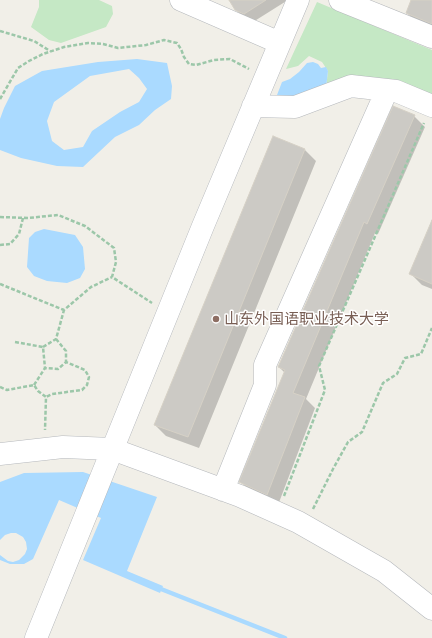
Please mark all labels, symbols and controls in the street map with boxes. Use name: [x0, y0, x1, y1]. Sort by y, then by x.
place label: 山东外国语职业技术大学: [224, 310, 389, 328]
marker: 山东外国语职业技术大学: [211, 314, 221, 324]

